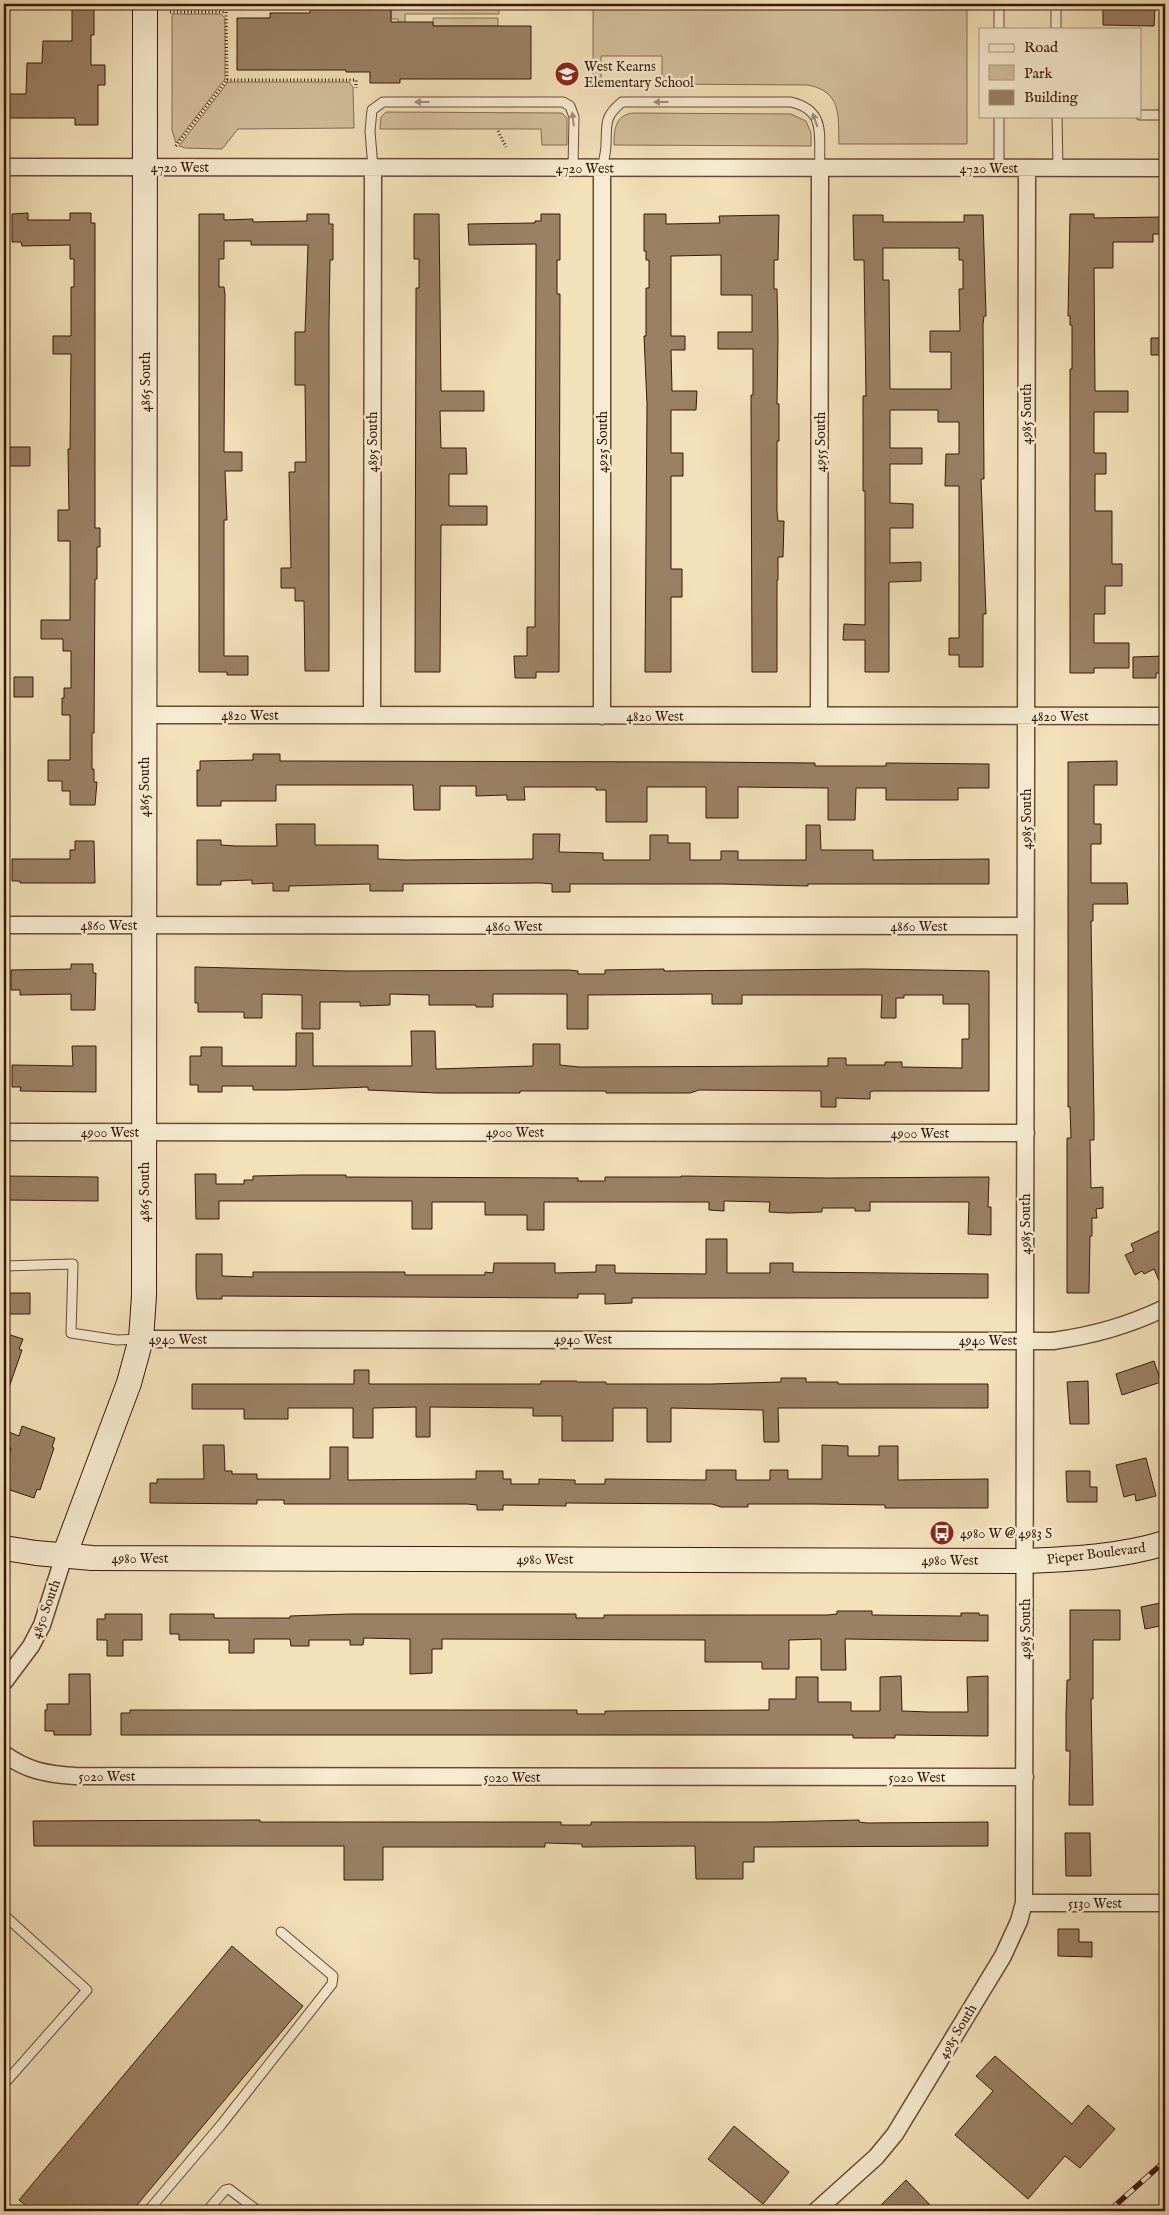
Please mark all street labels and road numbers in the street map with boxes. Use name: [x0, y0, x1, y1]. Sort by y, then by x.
street label: 4720 West: [151, 159, 209, 177]
street label: 4720 West: [556, 160, 614, 178]
street label: 4720 West: [960, 160, 1018, 178]
street label: 4865 South: [137, 351, 155, 412]
street label: 4985 South: [1018, 383, 1036, 444]
street label: 4895 South: [364, 411, 382, 472]
street label: 4925 South: [594, 411, 612, 473]
street label: 4955 South: [812, 411, 830, 472]
street label: 4820 West: [221, 707, 279, 725]
street label: 4820 West: [626, 708, 684, 726]
street label: 4820 West: [1031, 708, 1089, 726]
street label: 4865 South: [136, 756, 154, 817]
street label: 4985 South: [1018, 788, 1036, 849]
street label: 4860 West: [81, 917, 138, 935]
street label: 4860 West: [486, 918, 543, 936]
street label: 4860 West: [891, 918, 948, 936]
street label: 4900 West: [81, 1124, 139, 1142]
street label: 4900 West: [486, 1124, 544, 1142]
street label: 4900 West: [891, 1125, 949, 1143]
street label: 4865 South: [136, 1161, 154, 1222]
street label: 4985 South: [1017, 1193, 1035, 1254]
street label: 4940 West: [149, 1331, 207, 1349]
street label: 4940 West: [554, 1331, 612, 1349]
street label: 4940 West: [959, 1332, 1017, 1350]
street label: Pieper Boulevard: [1046, 1539, 1147, 1569]
street label: 4980 West: [111, 1550, 169, 1568]
street label: 4980 West: [516, 1551, 574, 1569]
street label: 4980 West: [921, 1552, 979, 1570]
street label: 4850 South: [27, 1577, 65, 1641]
street label: 4985 South: [1017, 1598, 1035, 1659]
street label: 5020 West: [78, 1768, 136, 1786]
street label: 5020 West: [483, 1769, 541, 1787]
street label: 5020 West: [888, 1769, 946, 1787]
street label: 5130 West: [1068, 1895, 1122, 1913]
street label: 4985 South: [934, 2000, 982, 2062]

